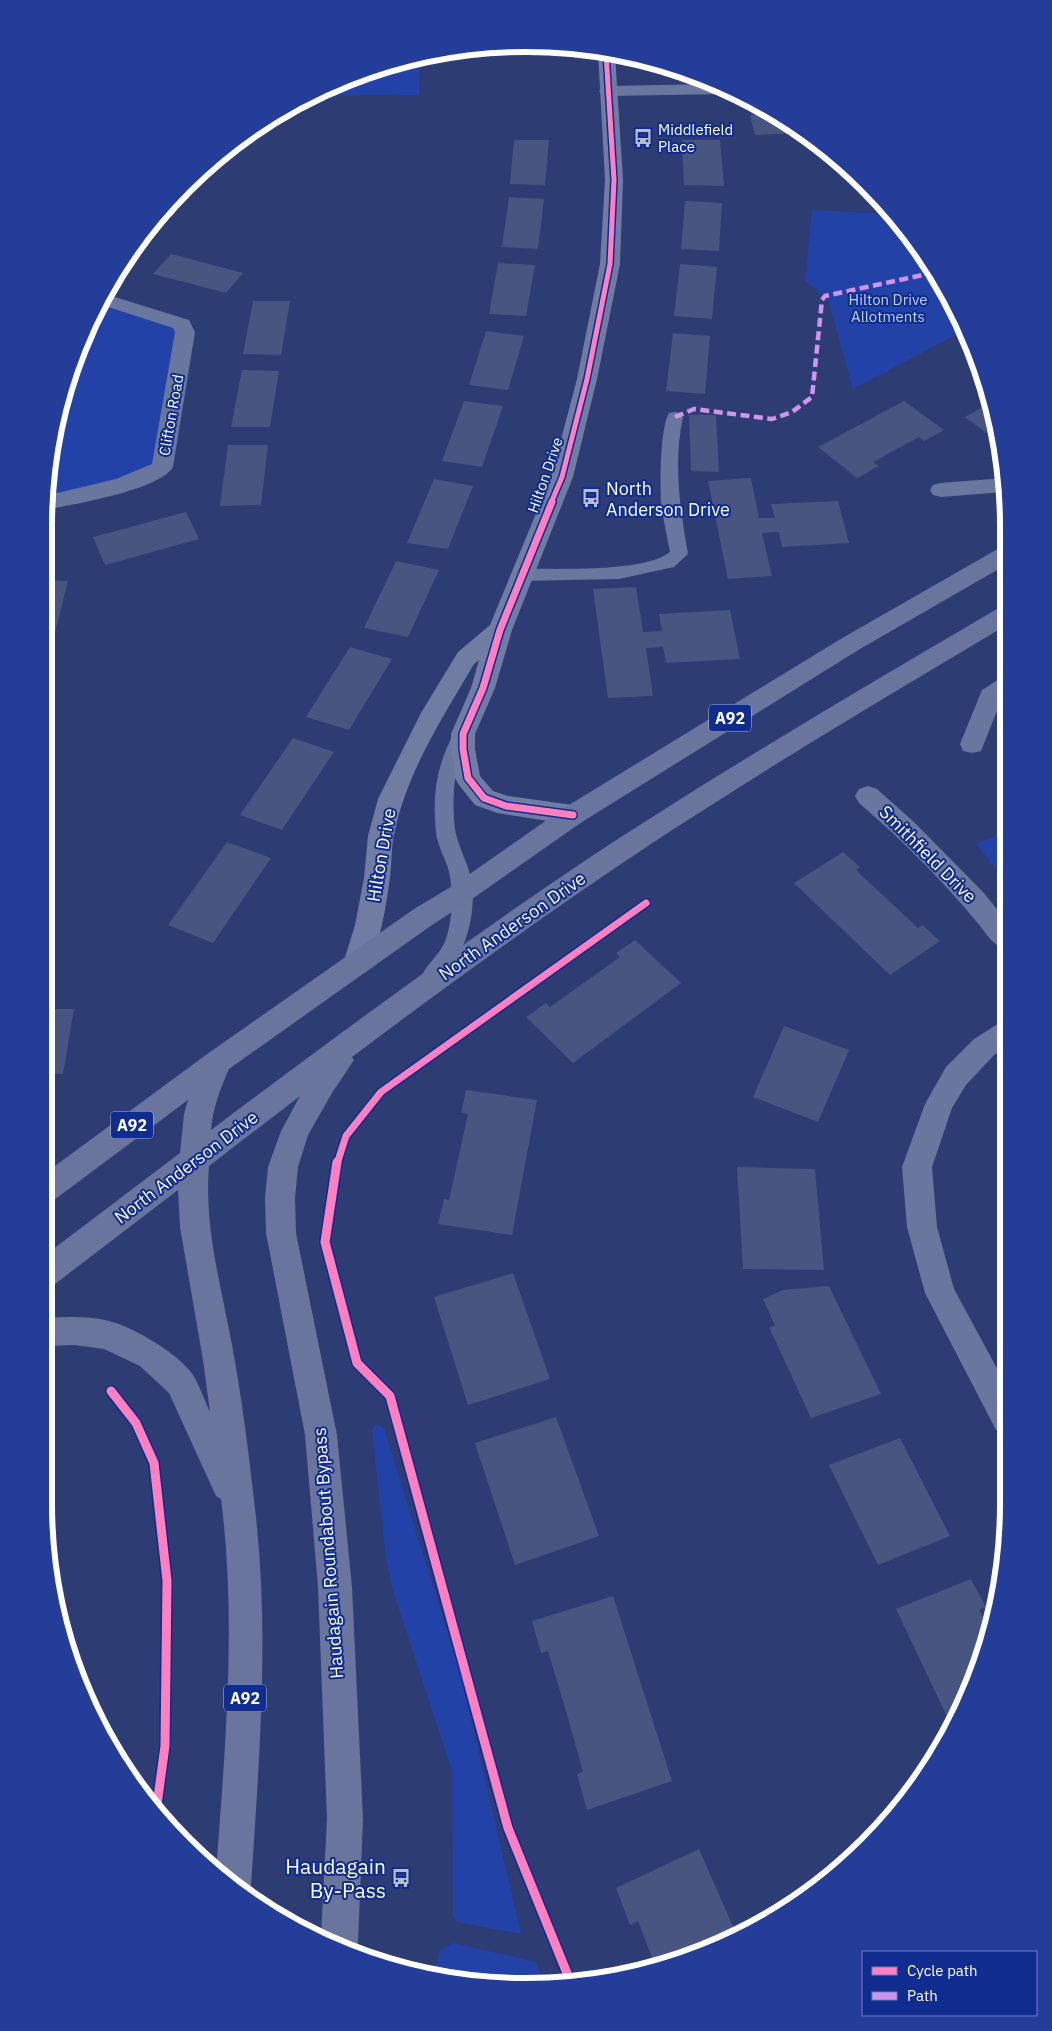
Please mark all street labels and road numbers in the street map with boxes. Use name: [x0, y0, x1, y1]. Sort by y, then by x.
street label: Clifton Road: [155, 373, 187, 457]
street label: Hilton Drive: [523, 435, 567, 515]
road number: A92: [709, 704, 751, 731]
street label: Smithfield Drive: [874, 800, 982, 908]
street label: Hilton Drive: [361, 806, 401, 904]
street label: North Anderson Drive: [434, 867, 590, 985]
street label: North Anderson Drive: [110, 1105, 263, 1229]
road number: A92: [111, 1112, 153, 1138]
street label: Haudagain Roundabout Bypass: [308, 1427, 348, 1679]
road number: A92: [224, 1685, 266, 1712]

